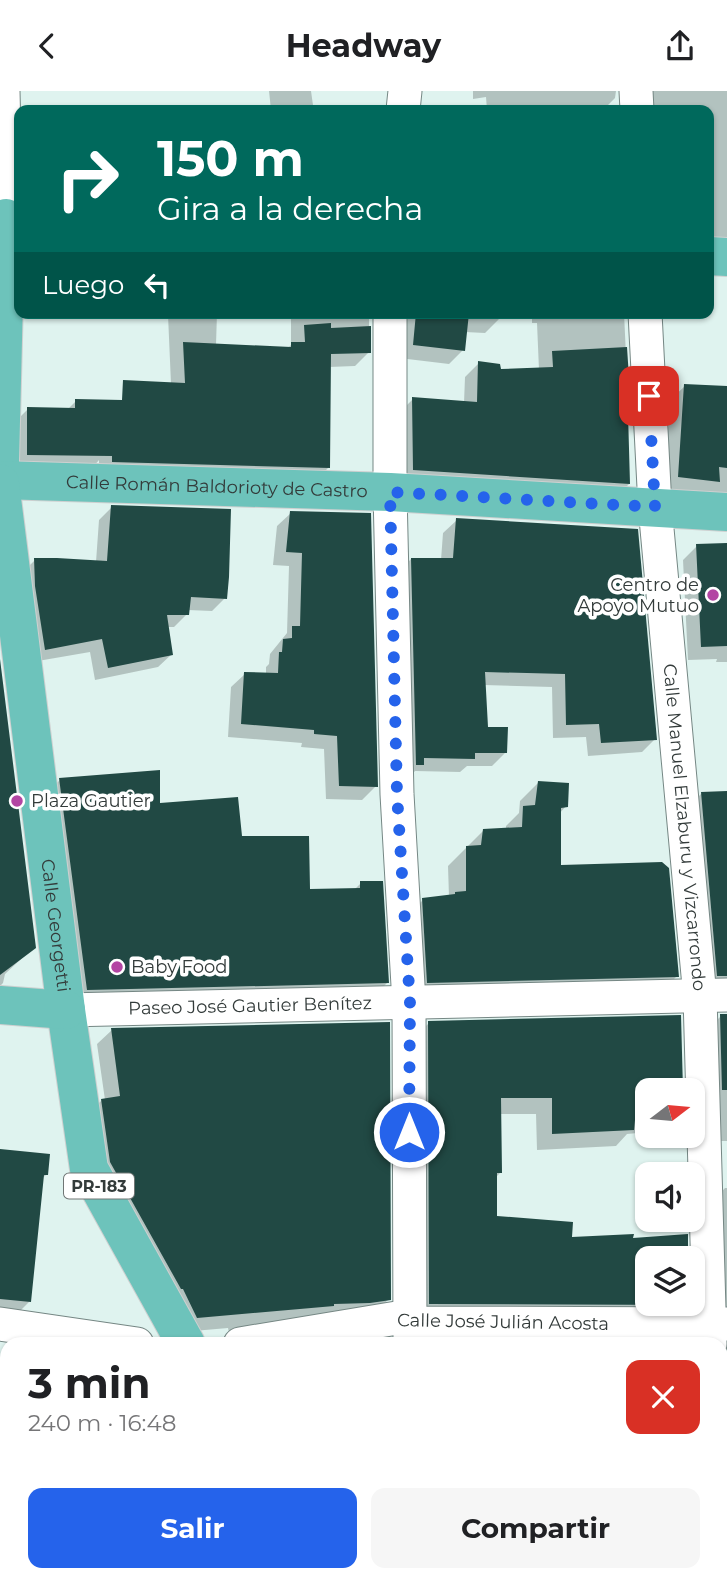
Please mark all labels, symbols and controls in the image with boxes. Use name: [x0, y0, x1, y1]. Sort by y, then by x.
text: Headway: [286, 26, 441, 65]
icon: back: [28, 27, 66, 65]
icon: share: [661, 27, 699, 65]
text: 150 m: [157, 129, 304, 188]
icon: right: [42, 133, 133, 224]
text: Gira a la derecha: [157, 189, 423, 228]
icon: left: [138, 266, 176, 304]
text: Luego: [42, 269, 124, 301]
pin: [619, 366, 679, 426]
icon: arrive: [630, 377, 668, 415]
street label: Calle Román Baldorioty de Castro: [66, 471, 368, 502]
place label: Centro de Apoyo Mutuo: [577, 574, 699, 617]
marker: Centro de Apoyo Mutuo: [705, 587, 721, 603]
street label: Calle Manuel Elzaburu y Vizcarrondo: [658, 663, 710, 992]
place label: Plaza Gautier: [31, 790, 151, 812]
marker: Plaza Gautier: [9, 793, 25, 809]
street label: Calle Georgetti: [36, 858, 75, 993]
place label: Baby Food: [131, 956, 227, 978]
marker: Baby Food: [109, 959, 125, 975]
street label: Paseo José Gautier Benítez: [128, 992, 372, 1020]
north arrow: [635, 1078, 705, 1148]
map controls: [635, 1078, 705, 1316]
position arrow: [372, 1095, 446, 1169]
button: sound: [635, 1162, 705, 1232]
road number: PR-183: [64, 1173, 134, 1198]
button: layers: [635, 1246, 705, 1316]
street label: Calle José Julián Acosta: [397, 1309, 609, 1335]
text: 3 min: [28, 1357, 150, 1409]
button: close: [626, 1360, 700, 1434]
text: 240 m · 16:48: [28, 1409, 177, 1437]
button: Salir: [28, 1488, 357, 1568]
button: Compartir: [371, 1488, 700, 1568]

